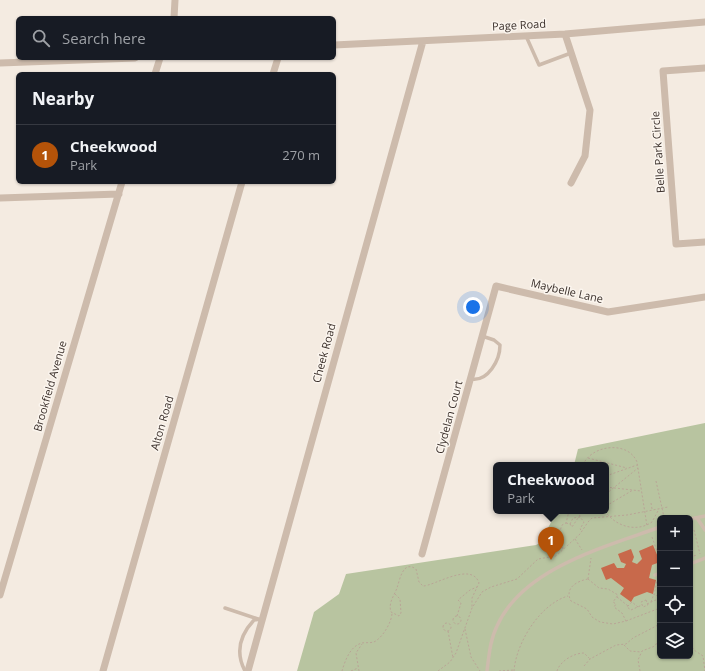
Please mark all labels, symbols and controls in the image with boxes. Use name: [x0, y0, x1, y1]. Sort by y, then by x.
search box: [16, 16, 336, 60]
street label: Page Road: [492, 16, 546, 33]
icon: search: [30, 27, 52, 49]
text: Search here: [62, 28, 146, 48]
text: Nearby: [32, 87, 94, 110]
street label: Belle Park Circle: [647, 111, 668, 194]
text: Cheekwood: [70, 136, 157, 156]
text: 1: [41, 146, 49, 164]
text: 270 m: [282, 146, 320, 164]
text: Park: [70, 156, 97, 174]
street label: Maybelle Lane: [529, 275, 605, 306]
your location: [463, 297, 483, 317]
street label: Cheek Road: [308, 322, 339, 384]
street label: Brookfield Avenue: [29, 339, 70, 433]
street label: Clydelan Court: [432, 378, 466, 455]
street label: Alton Road: [147, 394, 176, 452]
popup: [493, 462, 609, 514]
text: Cheekwood: [507, 469, 595, 489]
text: Park: [507, 489, 535, 507]
map controls: [657, 515, 693, 659]
button: +: [657, 515, 693, 551]
pin: 1: [538, 527, 564, 560]
button: −: [657, 551, 693, 587]
button: locate: [657, 587, 693, 623]
button: layers: [657, 623, 693, 659]

